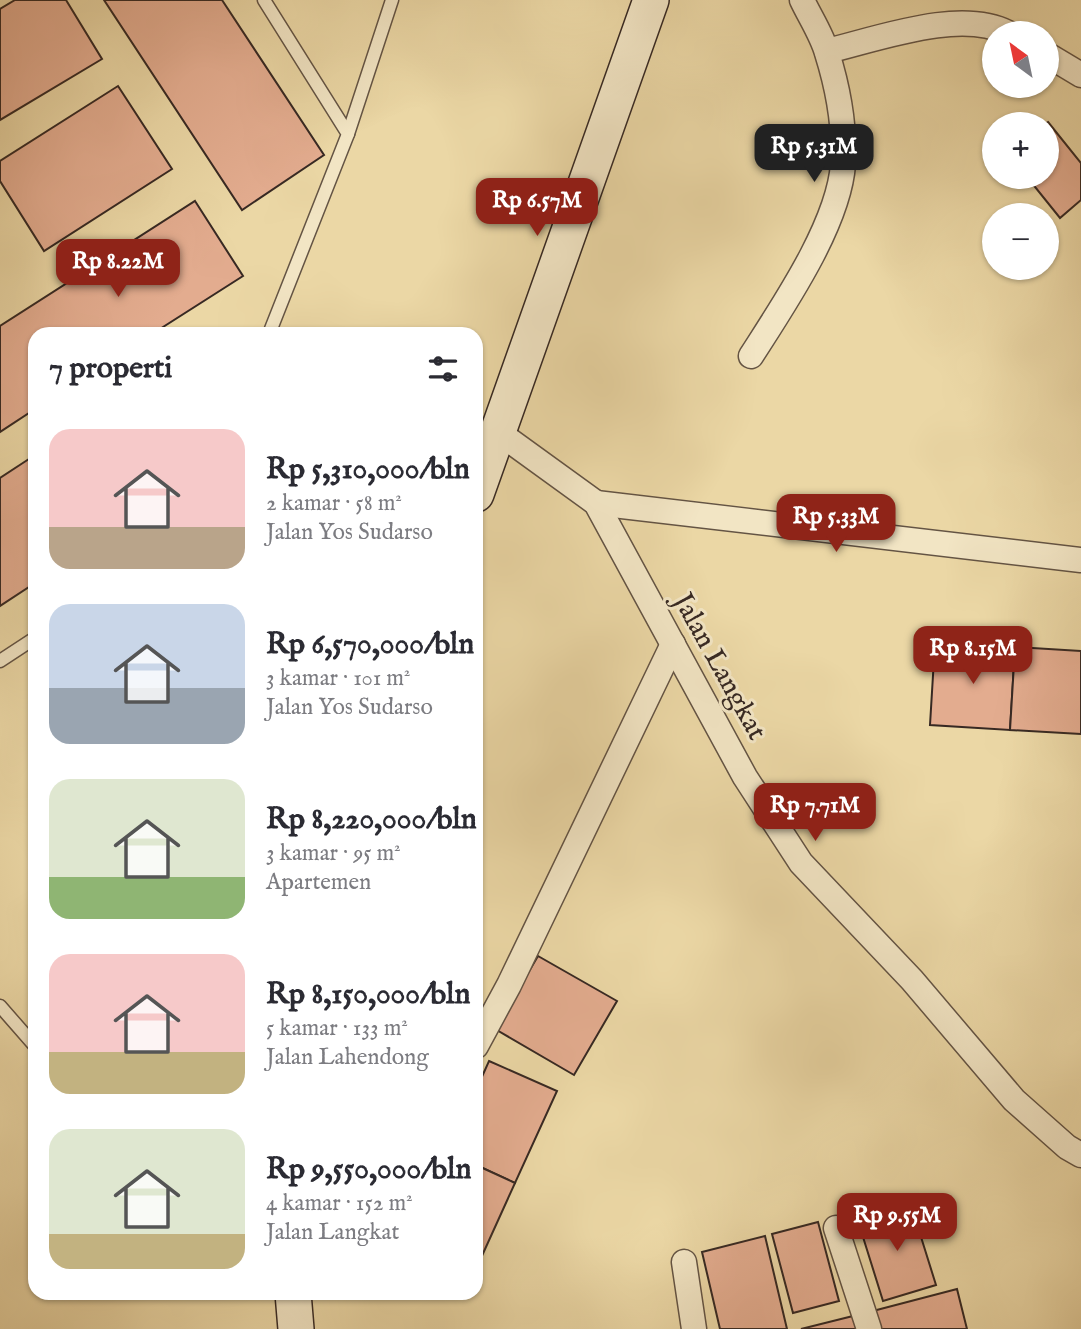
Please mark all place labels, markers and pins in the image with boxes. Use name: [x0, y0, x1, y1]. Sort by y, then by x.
pin: Rp 5.31M: [742, 124, 886, 184]
pin: Rp 6.57M: [465, 178, 609, 238]
pin: Rp 8.22M: [46, 240, 190, 299]
pin: Rp 5.33M: [764, 494, 908, 554]
pin: Rp 8.15M: [901, 626, 1045, 686]
pin: Rp 7.71M: [743, 784, 887, 843]
pin: Rp 9.55M: [825, 1194, 969, 1253]

